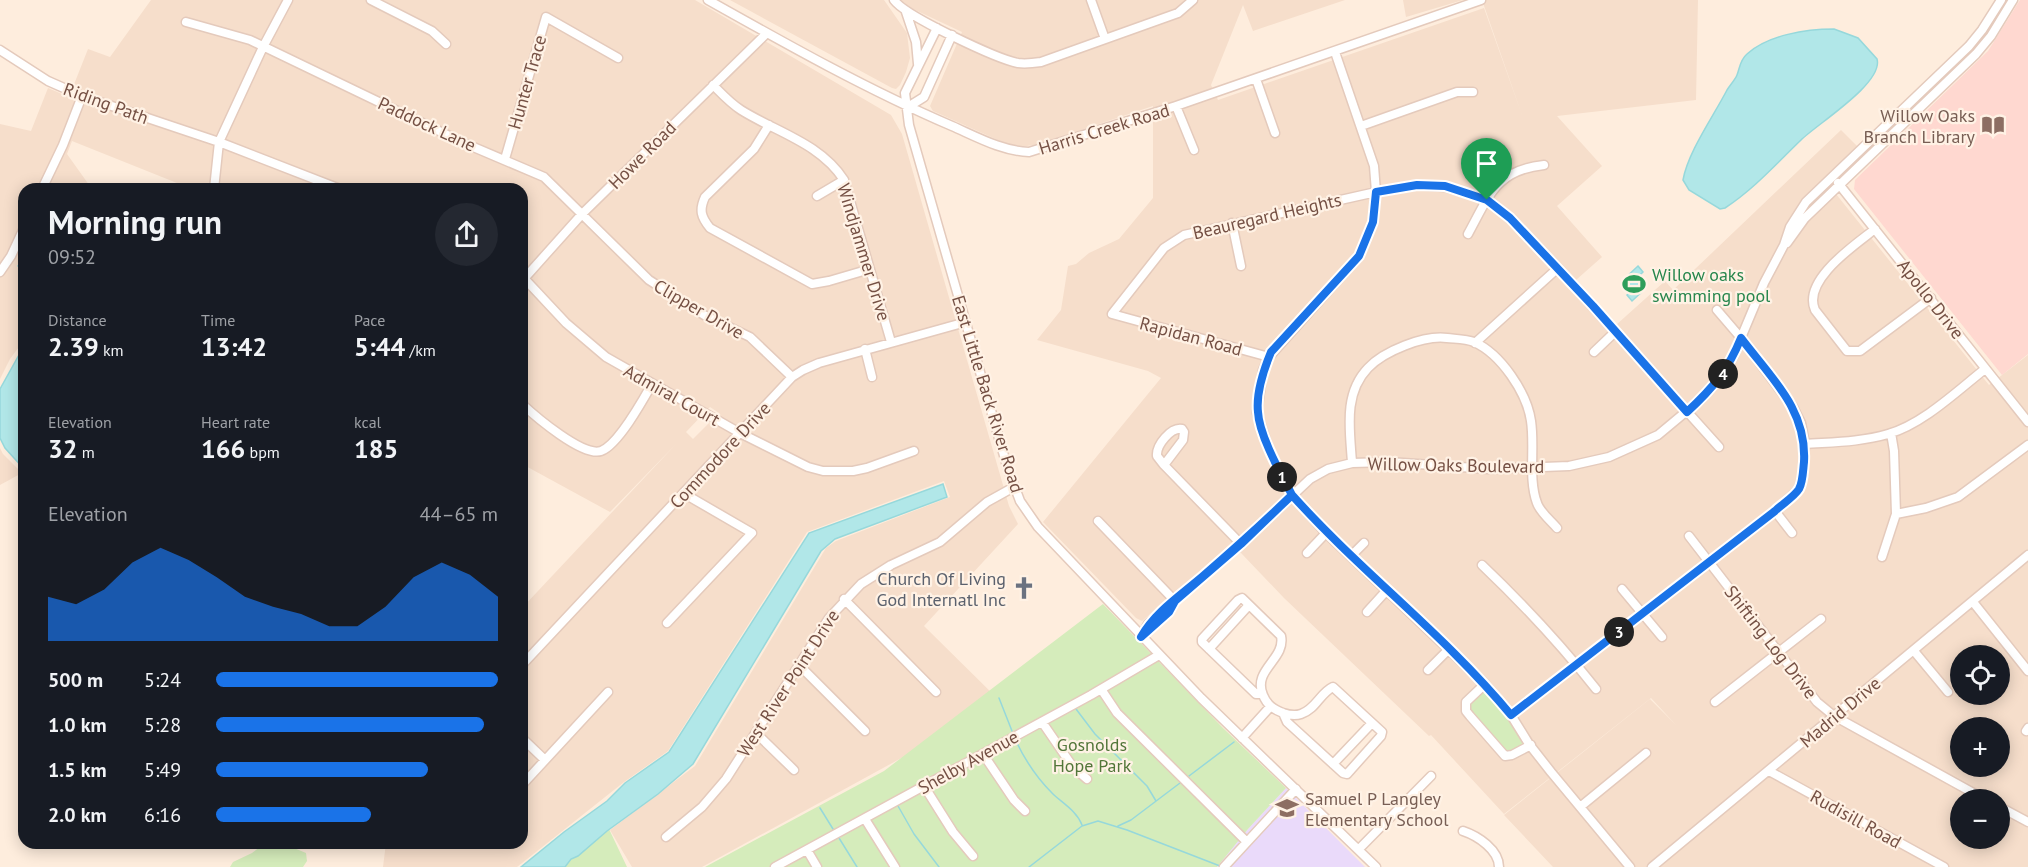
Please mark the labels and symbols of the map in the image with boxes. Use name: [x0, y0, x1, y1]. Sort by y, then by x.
street label: Hunter Trace: [503, 32, 551, 132]
street label: Riding Path: [60, 77, 152, 129]
street label: Paddock Lane: [374, 91, 480, 157]
street label: Harris Creek Road: [1036, 98, 1172, 160]
place label: Willow Oaks Branch Library: [1863, 104, 1976, 148]
library icon: Willow Oaks Branch Library: [1980, 112, 2006, 138]
street label: Howe Road: [603, 116, 681, 194]
pin: [1461, 138, 1512, 200]
street label: Windjammer Drive: [832, 180, 896, 324]
street label: Beauregard Heights: [1190, 188, 1344, 244]
street label: Apollo Drive: [1893, 254, 1969, 344]
place label: Willow oaks swimming pool: [1652, 263, 1771, 307]
sports icon: Willow oaks swimming pool: [1621, 271, 1647, 297]
street label: Clipper Drive: [650, 274, 748, 344]
street label: East Little Back River Road: [947, 292, 1029, 496]
street label: Rapidan Road: [1137, 311, 1245, 361]
street label: Admiral Court: [620, 359, 724, 431]
pin: 4: [1708, 359, 1738, 389]
street label: Commodore Drive: [665, 397, 775, 513]
street label: Willow Oaks Boulevard: [1367, 452, 1545, 478]
pin: 1: [1267, 462, 1297, 492]
place label: Church Of Living God Internatl Inc: [876, 567, 1006, 611]
church icon: Church Of Living God Internatl Inc: [1011, 575, 1037, 601]
street label: Shifting Log Drive: [1720, 581, 1822, 703]
street label: West River Point Drive: [732, 605, 844, 761]
pin: 3: [1604, 617, 1634, 647]
street label: Madrid Drive: [1795, 671, 1885, 753]
street label: Shelby Avenue: [914, 725, 1022, 799]
park label: Gosnolds Hope Park: [1053, 733, 1132, 777]
street label: Rudisill Road: [1806, 785, 1906, 853]
place label: Samuel P Langley Elementary School: [1305, 787, 1449, 831]
school or university icon: Samuel P Langley Elementary School: [1274, 795, 1300, 821]

